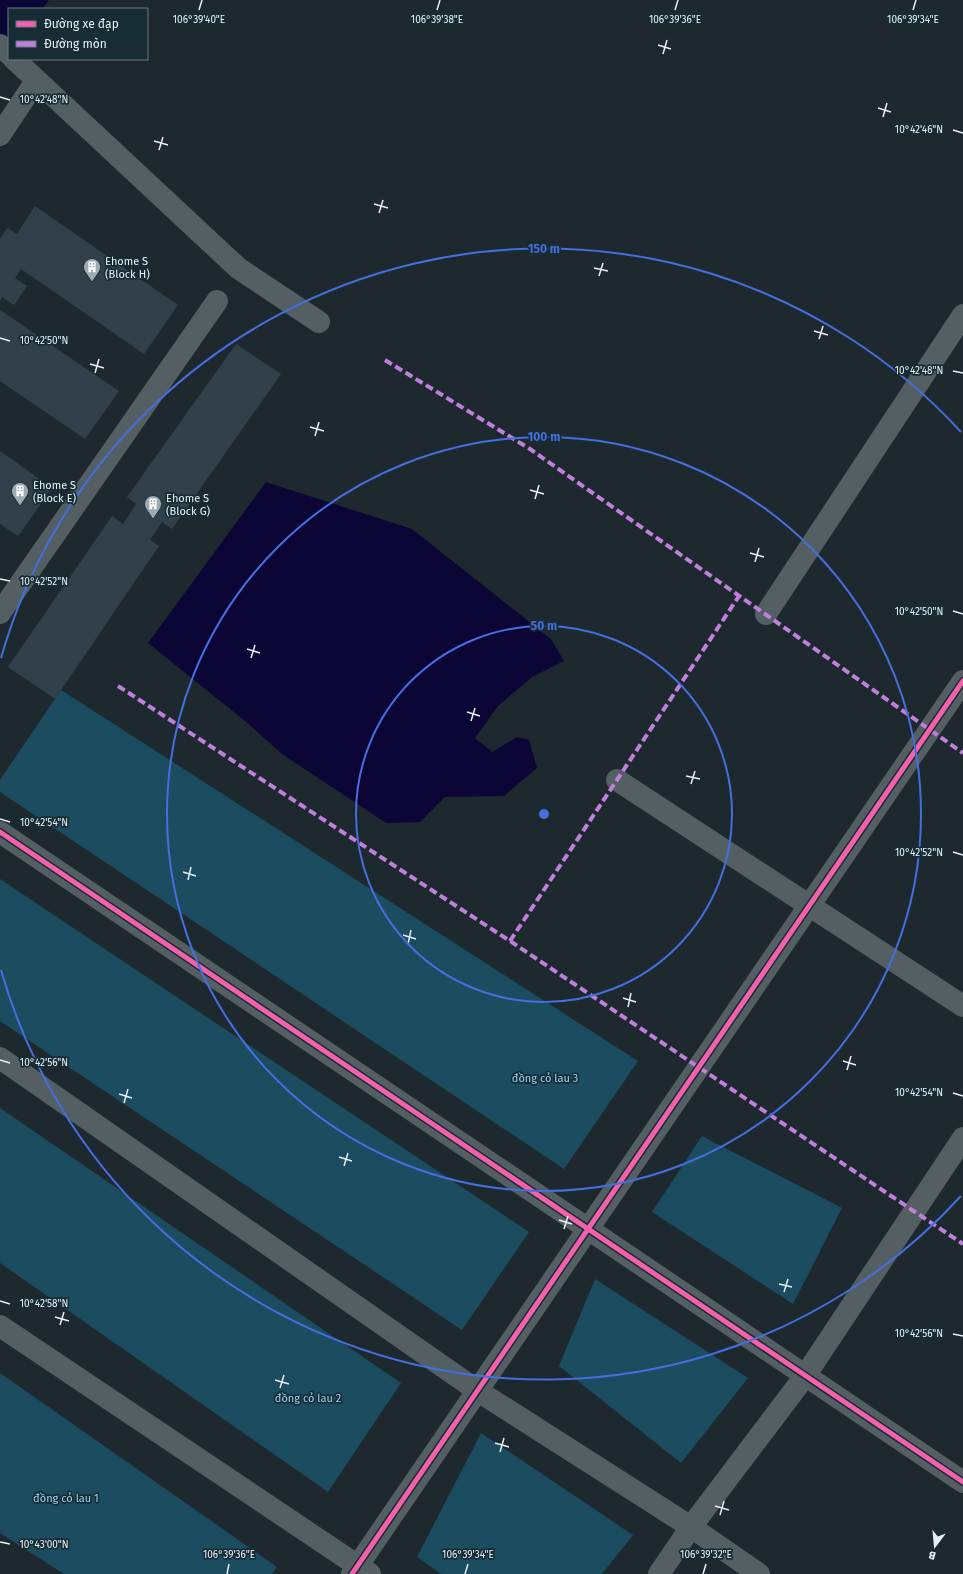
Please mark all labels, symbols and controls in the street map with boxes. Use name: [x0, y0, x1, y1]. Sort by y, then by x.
legend: [8, 8, 148, 60]
text: 106°39'40"E: [173, 14, 225, 26]
text: 106°39'38"E: [411, 14, 463, 26]
text: 106°39'36"E: [649, 14, 701, 26]
text: 106°39'34"E: [887, 14, 939, 26]
text: Đường xe đạp: [44, 17, 119, 31]
text: Đường mòn: [44, 37, 107, 51]
text: 10°42'48"N: [20, 94, 68, 106]
text: 10°42'46"N: [895, 124, 943, 136]
text: 150 m: [528, 242, 560, 256]
place label: Ehome S (Block H): [105, 255, 150, 281]
building icon: Ehome S (Block H): [82, 257, 102, 282]
text: 10°42'50"N: [20, 335, 68, 347]
text: 10°42'48"N: [895, 365, 943, 377]
text: 100 m: [528, 430, 560, 444]
place label: Ehome S (Block E): [33, 479, 77, 505]
building icon: Ehome S (Block E): [10, 481, 30, 506]
place label: Ehome S (Block G): [166, 492, 211, 518]
building icon: Ehome S (Block G): [143, 494, 163, 519]
text: 10°42'52"N: [20, 576, 68, 588]
text: 10°42'50"N: [895, 606, 943, 618]
text: 50 m: [531, 619, 557, 633]
centre of rings: [537, 807, 551, 821]
text: 10°42'54"N: [20, 817, 68, 829]
text: 10°42'52"N: [895, 847, 943, 859]
text: 10°42'56"N: [20, 1057, 68, 1069]
park label: đồng cỏ lau 3: [512, 1072, 578, 1085]
text: 10°42'54"N: [895, 1087, 943, 1099]
text: 10°42'58"N: [20, 1298, 68, 1310]
text: 10°42'56"N: [895, 1328, 943, 1340]
park label: đồng cỏ lau 2: [275, 1392, 341, 1405]
park label: đồng cỏ lau 1: [33, 1492, 99, 1505]
north arrow: [915, 1526, 955, 1566]
text: 10°43'00"N: [19, 1539, 69, 1551]
text: B: [927, 1548, 937, 1562]
text: 106°39'36"E: [203, 1549, 255, 1561]
text: 106°39'34"E: [442, 1549, 494, 1561]
text: 106°39'32"E: [680, 1549, 732, 1561]

